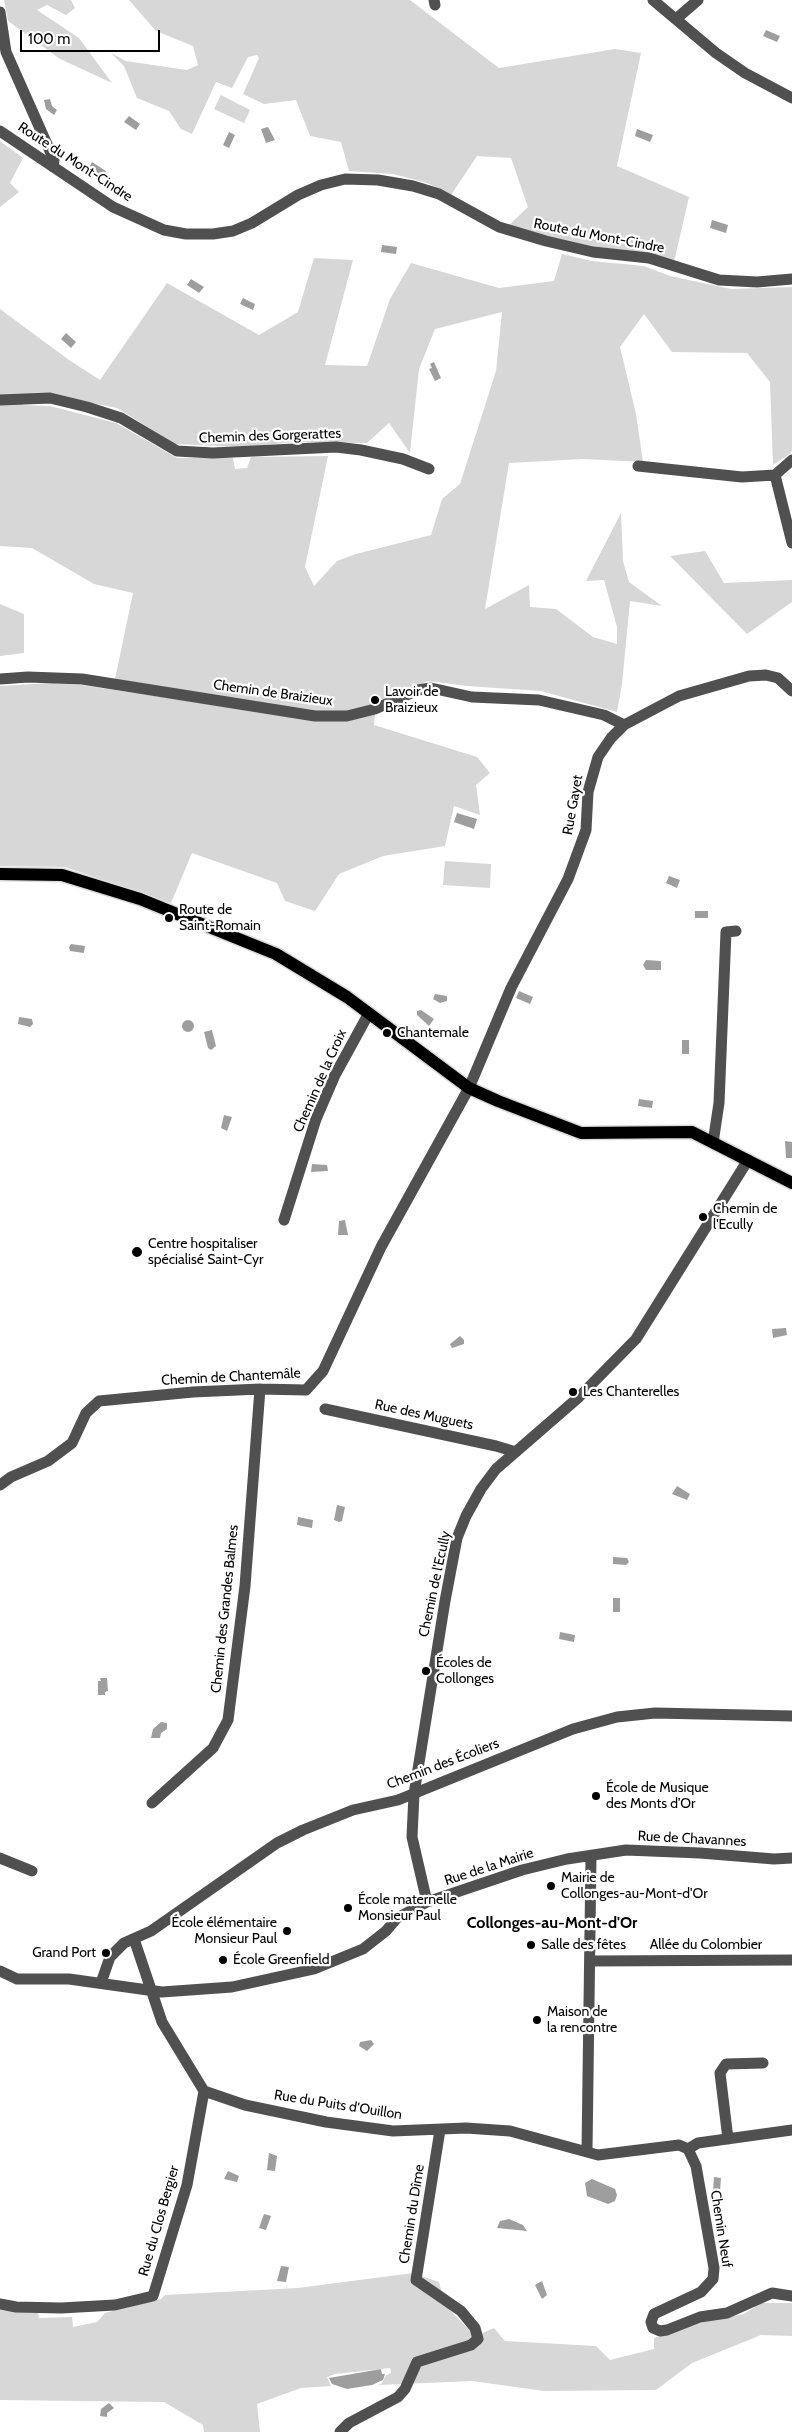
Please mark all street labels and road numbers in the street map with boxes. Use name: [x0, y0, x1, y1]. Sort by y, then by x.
street label: Route du Mont-Cindre: [15, 119, 135, 205]
street label: Route du Mont-Cindre: [532, 215, 666, 257]
street label: Chemin des Gorgerattes: [199, 425, 341, 447]
street label: Chemin de Braizieux: [212, 676, 334, 710]
street label: Rue Gayet: [559, 774, 587, 836]
street label: Chemin de la Croix: [290, 1027, 350, 1135]
street label: Chemin de Chantemâle: [161, 1365, 301, 1389]
street label: Rue des Muguets: [373, 1396, 475, 1434]
street label: Chemin des Grandes Balmes: [208, 1524, 242, 1694]
street label: Chemin de l'Ecully: [416, 1529, 454, 1639]
street label: Chemin des Écoliers: [385, 1735, 501, 1793]
street label: Rue de Chavannes: [637, 1828, 747, 1850]
street label: Rue de la Mairie: [442, 1845, 536, 1889]
street label: Allée du Colombier: [650, 1937, 762, 1953]
street label: Rue du Puits d'Ouillon: [273, 2087, 403, 2123]
street label: Chemin du Dîme: [396, 2163, 428, 2265]
street label: Rue du Clos Bergier: [135, 2164, 183, 2278]
street label: Chemin Neuf: [707, 2189, 735, 2269]

